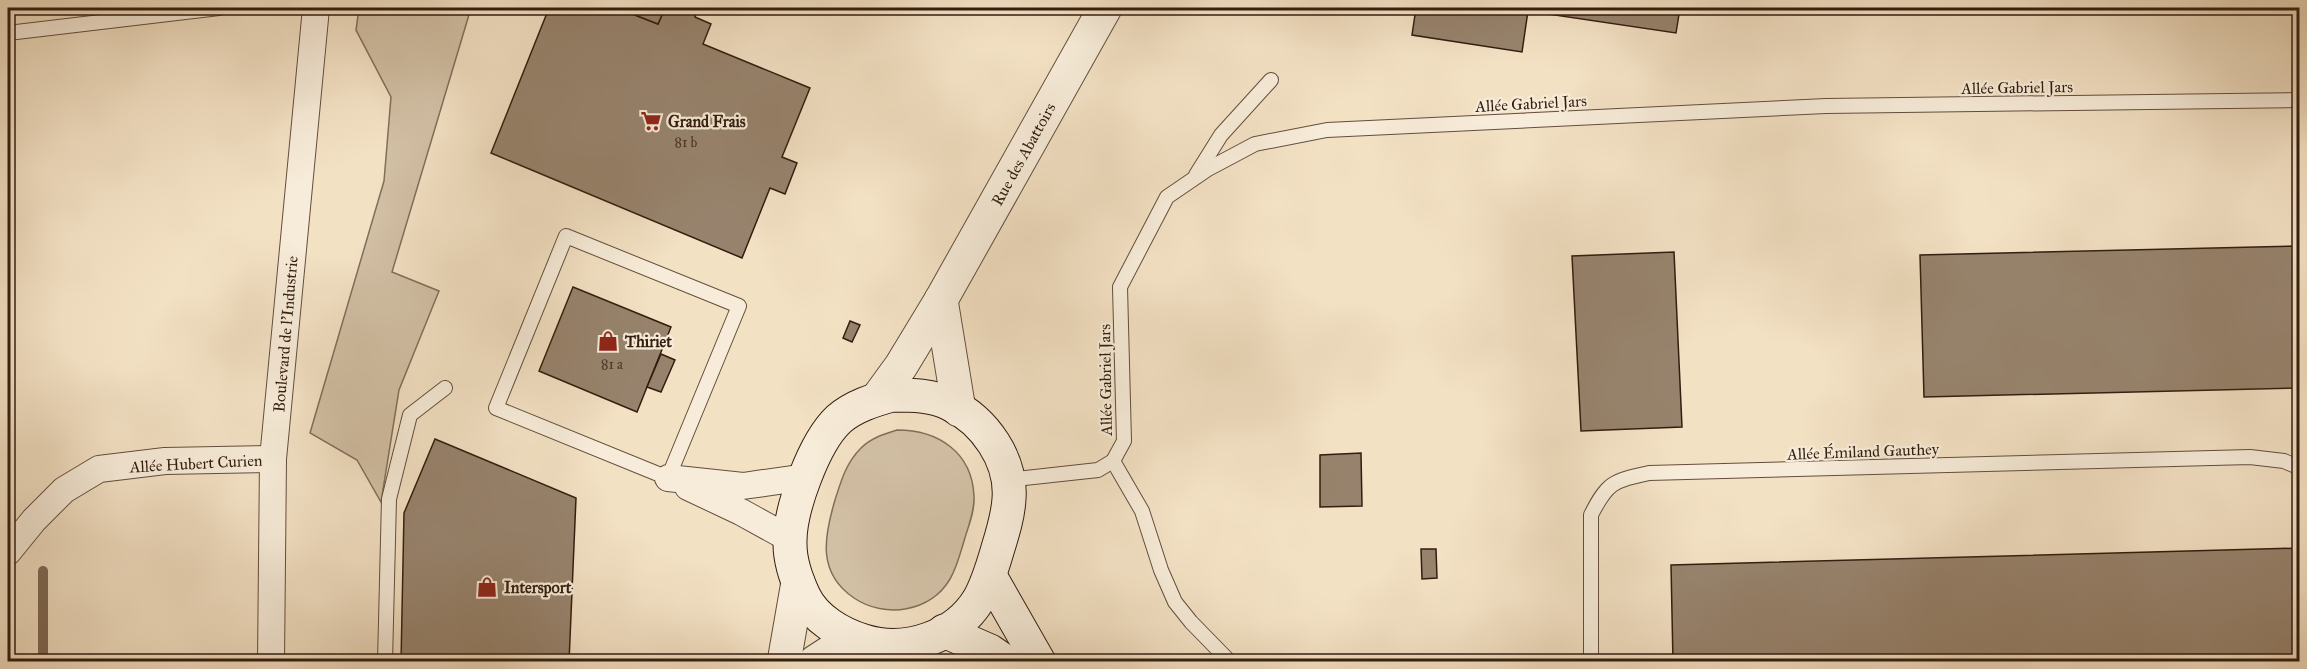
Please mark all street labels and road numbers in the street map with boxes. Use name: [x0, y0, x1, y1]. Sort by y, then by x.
street label: Allée Gabriel Jars: [1960, 77, 2073, 99]
street label: Allée Gabriel Jars: [1474, 91, 1588, 117]
street label: Rue des Abattoirs: [987, 99, 1060, 209]
street label: Boulevard de l'Industrie: [269, 255, 302, 413]
street label: Allée Gabriel Jars: [1095, 324, 1117, 437]
street label: Allée Émiland Gauthey: [1786, 437, 1940, 464]
street label: Allée Hubert Curien: [128, 451, 263, 477]

